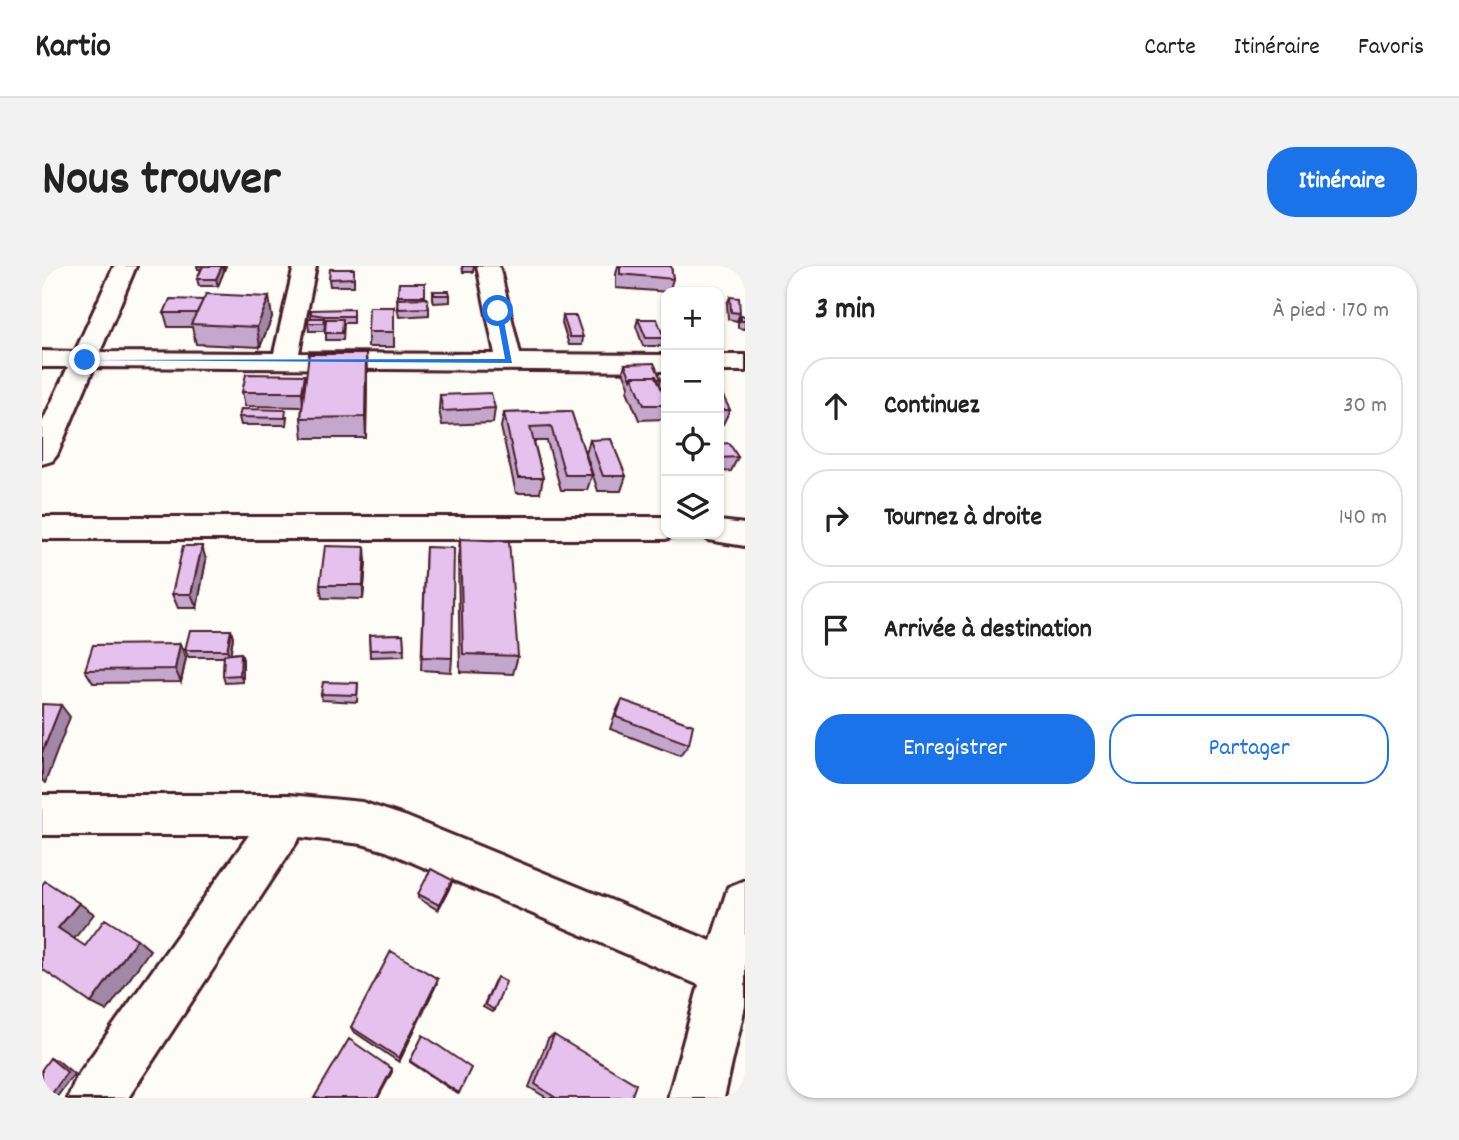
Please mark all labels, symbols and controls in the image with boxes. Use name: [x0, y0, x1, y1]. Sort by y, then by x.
text: Kartio: [35, 25, 111, 72]
text: Carte: [1144, 31, 1196, 65]
text: Itinéraire: [1234, 31, 1320, 65]
text: Favoris: [1358, 31, 1424, 65]
text: Nous trouver: [42, 147, 280, 217]
button: Itinéraire: [1267, 147, 1417, 217]
map controls: [661, 287, 724, 539]
button: +: [661, 287, 724, 350]
text: 3 min: [815, 290, 875, 333]
route start: [482, 295, 513, 326]
text: À pied · 170 m: [1273, 295, 1389, 328]
route end: [69, 344, 100, 375]
button: −: [661, 350, 724, 413]
icon: ahead: [817, 387, 855, 425]
text: Continuez: [884, 388, 979, 425]
text: 30 m: [1343, 390, 1387, 423]
button: locate: [661, 413, 724, 476]
button: layers: [661, 476, 724, 539]
icon: right: [817, 499, 855, 537]
text: Tournez à droite: [884, 500, 1042, 537]
text: 140 m: [1339, 502, 1387, 535]
icon: arrive: [817, 611, 855, 649]
text: Arrivée à destination: [884, 612, 1092, 649]
button: Enregistrer: [815, 714, 1095, 784]
button: Partager: [1109, 714, 1389, 784]

